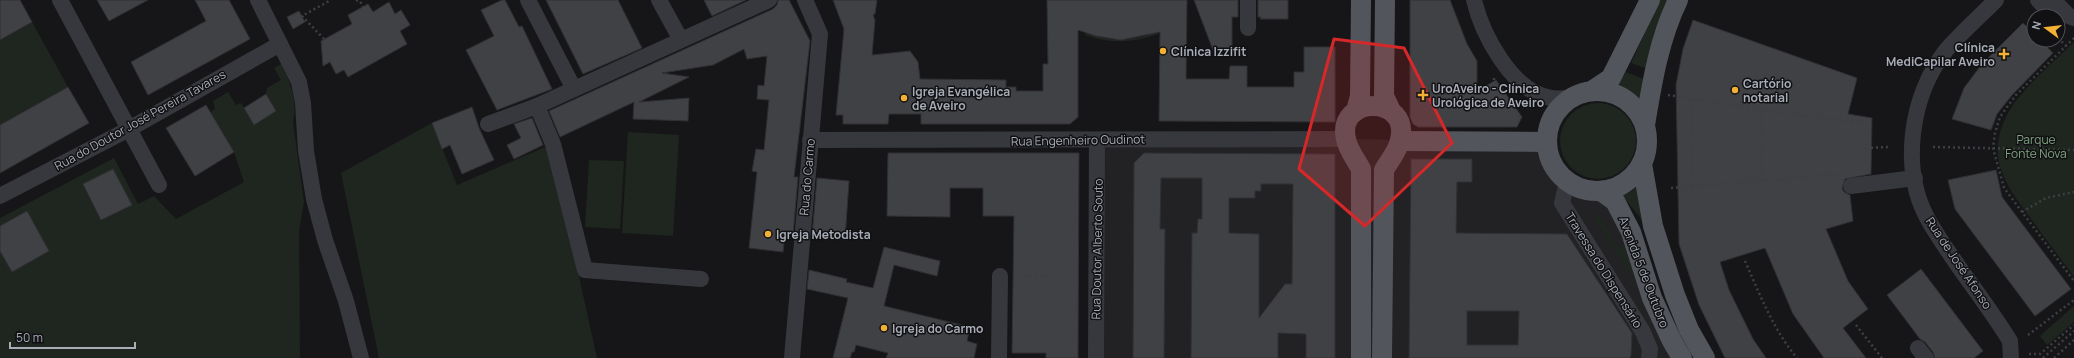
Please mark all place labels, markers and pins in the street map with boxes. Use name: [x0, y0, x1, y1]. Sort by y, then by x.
place label: Clínica MediCapilar Aveiro: [1886, 39, 1995, 70]
place label: Clínica Izzifit: [1171, 43, 1246, 60]
marker: Clínica Izzifit: [1158, 46, 1168, 56]
marker: Clínica MediCapilar Aveiro: [1998, 48, 2010, 60]
place label: Cartório notarial: [1743, 75, 1791, 106]
place label: UroAveiro - Clínica Urológica de Aveiro: [1432, 80, 1544, 111]
place label: Igreja Evangélica de Aveiro: [912, 83, 1010, 114]
marker: Cartório notarial: [1730, 85, 1740, 95]
marker: UroAveiro - Clínica Urológica de Aveiro: [1417, 89, 1429, 101]
marker: Igreja Evangélica de Aveiro: [899, 93, 909, 103]
place label: Igreja Metodista: [776, 226, 871, 243]
marker: Igreja Metodista: [763, 229, 773, 239]
place label: Igreja do Carmo: [892, 320, 983, 337]
marker: Igreja do Carmo: [879, 323, 889, 333]

